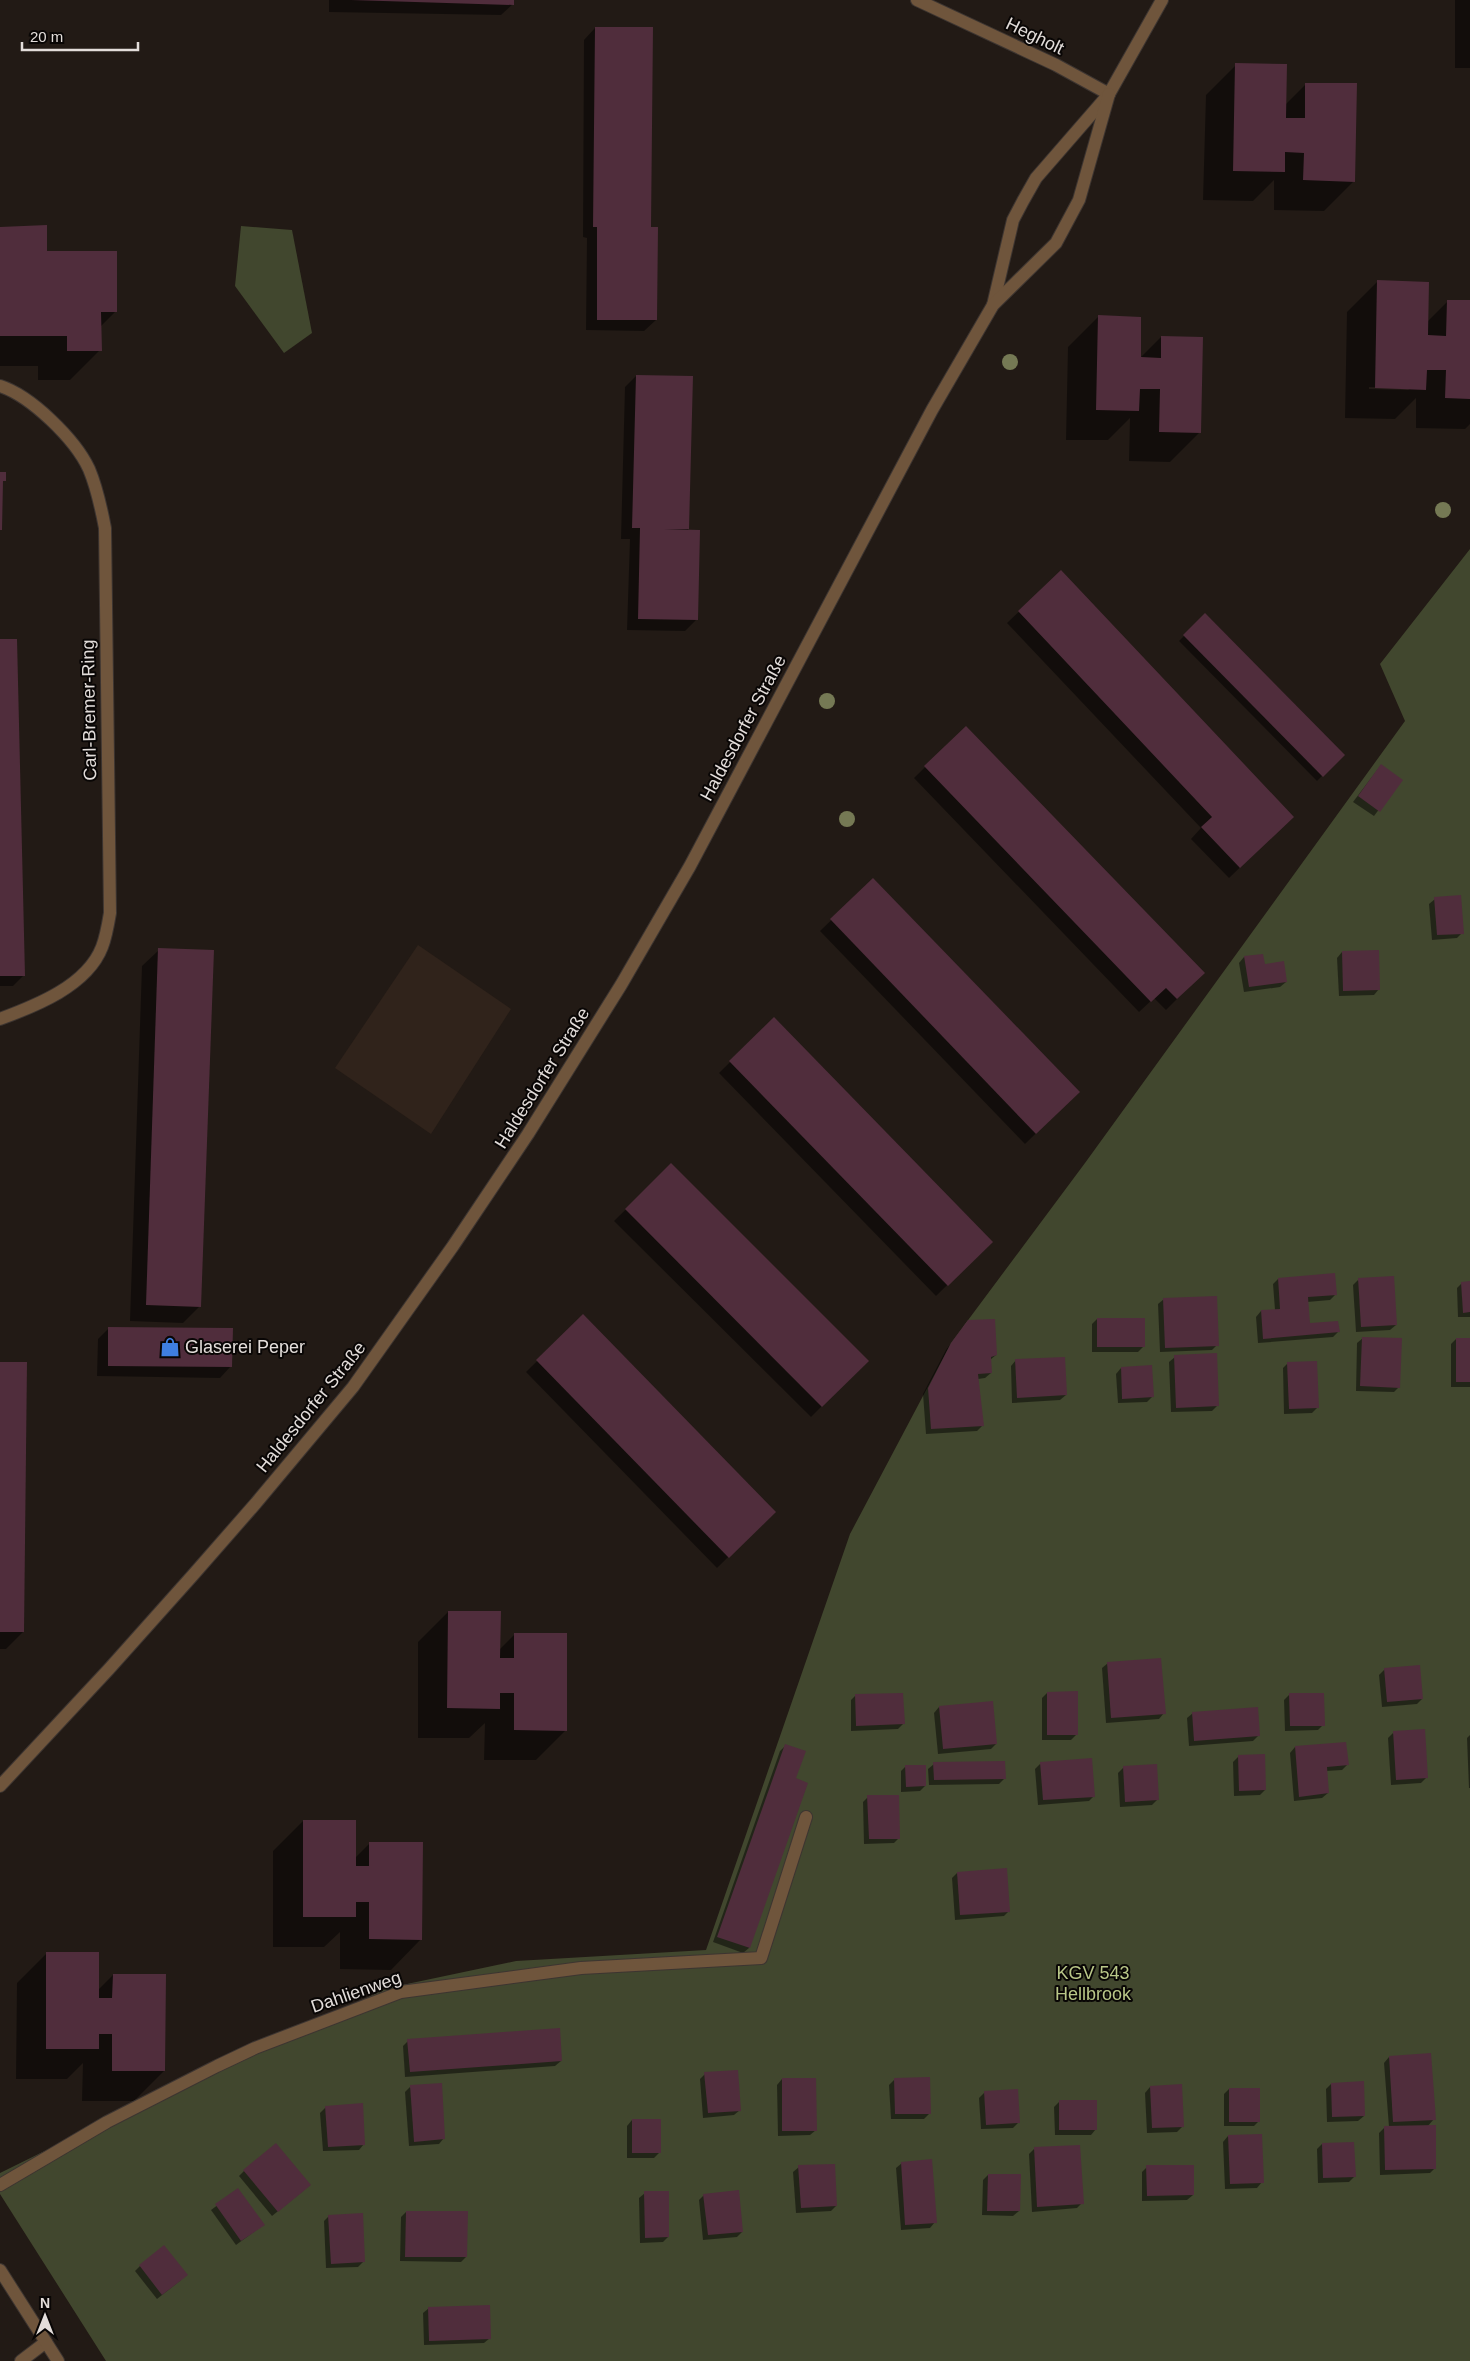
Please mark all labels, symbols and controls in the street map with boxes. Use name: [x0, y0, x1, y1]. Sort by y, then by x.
street label: Hegholt: [1003, 13, 1067, 59]
scale bar: [22, 20, 139, 52]
text: 20 m: [30, 28, 63, 45]
street label: Carl-Bremer-Ring: [78, 639, 100, 781]
street label: Haldesdorfer Straße: [696, 652, 790, 804]
street label: Haldesdorfer Straße: [491, 1004, 593, 1152]
shop icon: Glaserei Peper: [159, 1336, 181, 1358]
place label: Glaserei Peper: [185, 1337, 305, 1357]
street label: Haldesdorfer Straße: [252, 1338, 370, 1476]
park label: KGV 543 Hellbrook: [1055, 1963, 1132, 2004]
street label: Dahlienweg: [308, 1967, 404, 2017]
north arrow: [20, 2291, 70, 2341]
text: N: [40, 2295, 50, 2311]

